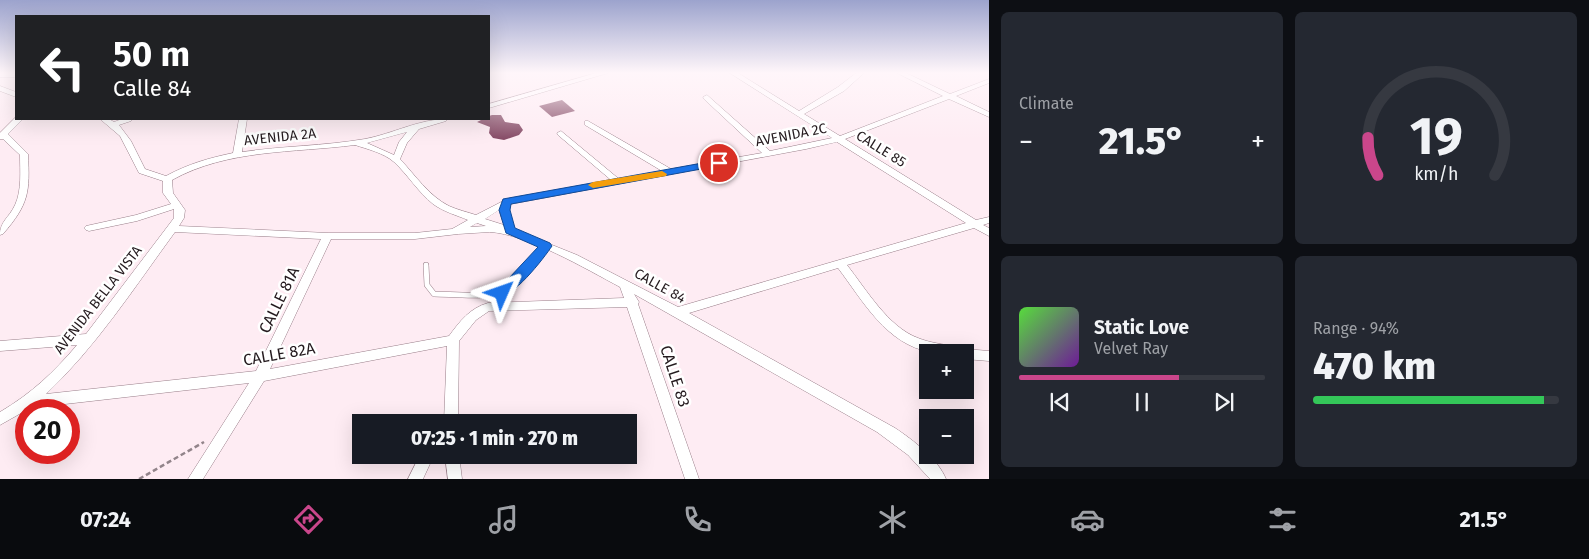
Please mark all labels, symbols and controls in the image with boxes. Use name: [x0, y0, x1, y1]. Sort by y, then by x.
text: 50 m: [113, 33, 190, 75]
icon: left: [30, 35, 95, 100]
text: Calle 84: [113, 75, 191, 102]
text: Climate: [1019, 94, 1074, 113]
text: 19: [1409, 105, 1463, 168]
text: 21.5°: [1099, 118, 1185, 164]
street label: AVENIDA 2C: [754, 120, 828, 150]
street label: AVENIDA 2A: [243, 125, 317, 149]
text: −: [1019, 125, 1033, 158]
text: +: [1251, 125, 1265, 158]
street label: CALLE 85: [853, 127, 909, 171]
pin: [698, 142, 740, 184]
icon: arrive: [705, 149, 733, 177]
text: km/h: [1414, 163, 1458, 185]
street label: AVENIDA BELLA VISTA: [50, 242, 146, 358]
street label: CALLE 81A: [255, 263, 304, 336]
street label: CALLE 84: [631, 265, 689, 307]
position arrow: [475, 266, 527, 318]
text: Static Love: [1094, 316, 1189, 339]
text: Range · 94%: [1313, 319, 1399, 338]
street label: CALLE 82A: [242, 338, 317, 370]
text: Velvet Ray: [1094, 339, 1168, 358]
street label: CALLE 83: [656, 343, 694, 409]
text: 470 km: [1313, 343, 1436, 389]
map controls: [919, 344, 974, 464]
button: +: [919, 344, 974, 399]
icon: previous: [1046, 388, 1074, 416]
icon: pause: [1128, 388, 1156, 416]
icon: next: [1210, 388, 1238, 416]
speed limit sign: 20: [15, 399, 80, 464]
button: −: [919, 409, 974, 464]
text: 07:25 · 1 min · 270 m: [411, 427, 578, 450]
icon: directions: [291, 502, 326, 537]
icon: music: [486, 502, 521, 537]
icon: phone: [680, 502, 715, 537]
icon: climate: [875, 502, 910, 537]
icon: car: [1070, 502, 1105, 537]
icon: filters: [1265, 502, 1300, 537]
text: 07:24: [80, 506, 131, 533]
text: 21.5°: [1459, 506, 1509, 533]

